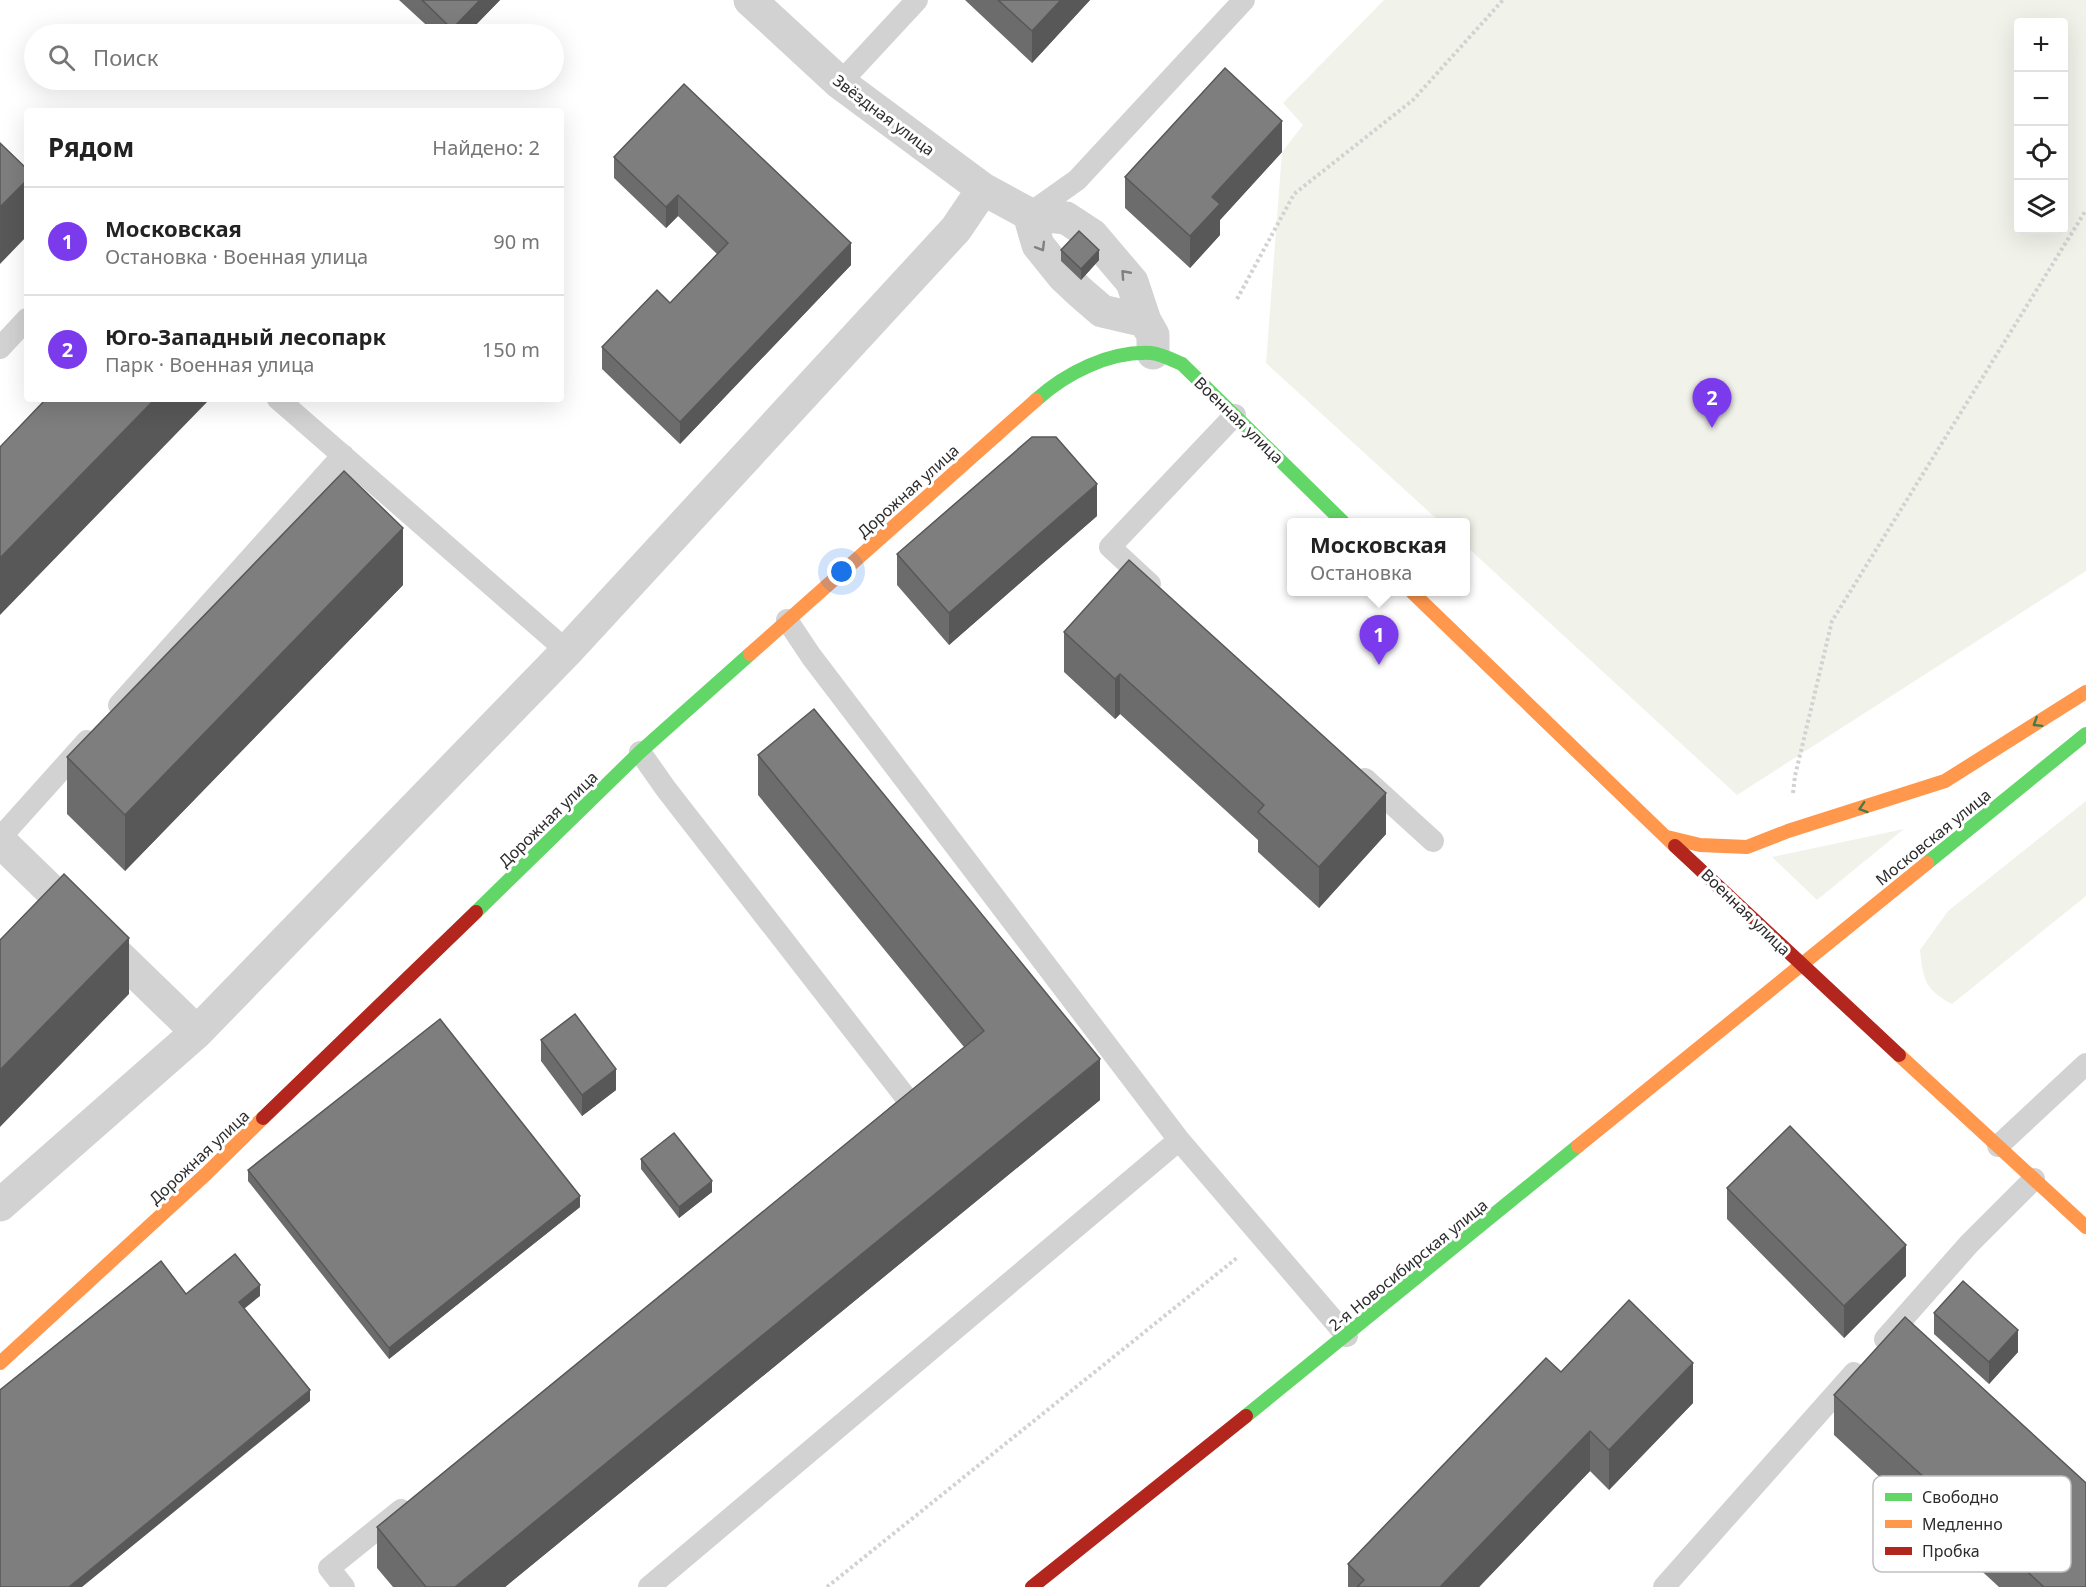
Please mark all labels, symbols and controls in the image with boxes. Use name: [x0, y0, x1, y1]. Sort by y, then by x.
map controls: [2014, 18, 2068, 234]
button: +: [2014, 18, 2068, 72]
search box: [24, 24, 564, 90]
icon: search: [45, 41, 78, 74]
text: Поиск: [93, 42, 158, 72]
street label: Звёздная улица: [829, 69, 939, 161]
button: −: [2014, 72, 2068, 126]
button: locate: [2014, 126, 2068, 180]
text: Рядом: [48, 129, 134, 165]
text: Найдено: 2: [432, 134, 540, 161]
button: layers: [2014, 180, 2068, 234]
text: Московская: [105, 213, 242, 243]
text: 1: [62, 228, 73, 255]
text: 90 m: [493, 228, 540, 255]
one-way arrow: [1034, 241, 1045, 252]
text: Остановка · Военная улица: [105, 243, 368, 270]
one-way arrow: [1121, 270, 1132, 281]
text: Юго-Западный лесопарк: [105, 321, 386, 351]
text: 2: [62, 336, 73, 363]
text: 150 m: [482, 336, 540, 363]
text: Парк · Военная улица: [105, 351, 314, 378]
street label: Военная улица: [1190, 372, 1288, 468]
pin: 2: [1692, 378, 1732, 428]
street label: Дорожная улица: [852, 439, 964, 543]
popup: [1287, 518, 1470, 596]
text: Московская: [1310, 529, 1447, 559]
your location: [827, 557, 856, 586]
text: Остановка: [1310, 559, 1412, 586]
pin: 1: [1360, 616, 1398, 665]
one-way arrow: [2032, 716, 2043, 727]
street label: Дорожная улица: [494, 766, 602, 872]
street label: Московская улица: [1871, 784, 1995, 890]
one-way arrow: [1858, 801, 1869, 813]
street label: Военная улица: [1697, 864, 1795, 960]
street label: Дорожная улица: [144, 1105, 254, 1209]
street label: 2-я Новосибирская улица: [1324, 1194, 1492, 1336]
legend: [1873, 1476, 2071, 1572]
text: Свободно: [1922, 1486, 1999, 1508]
text: Медленно: [1922, 1513, 2003, 1535]
text: Пробка: [1922, 1540, 1980, 1562]

